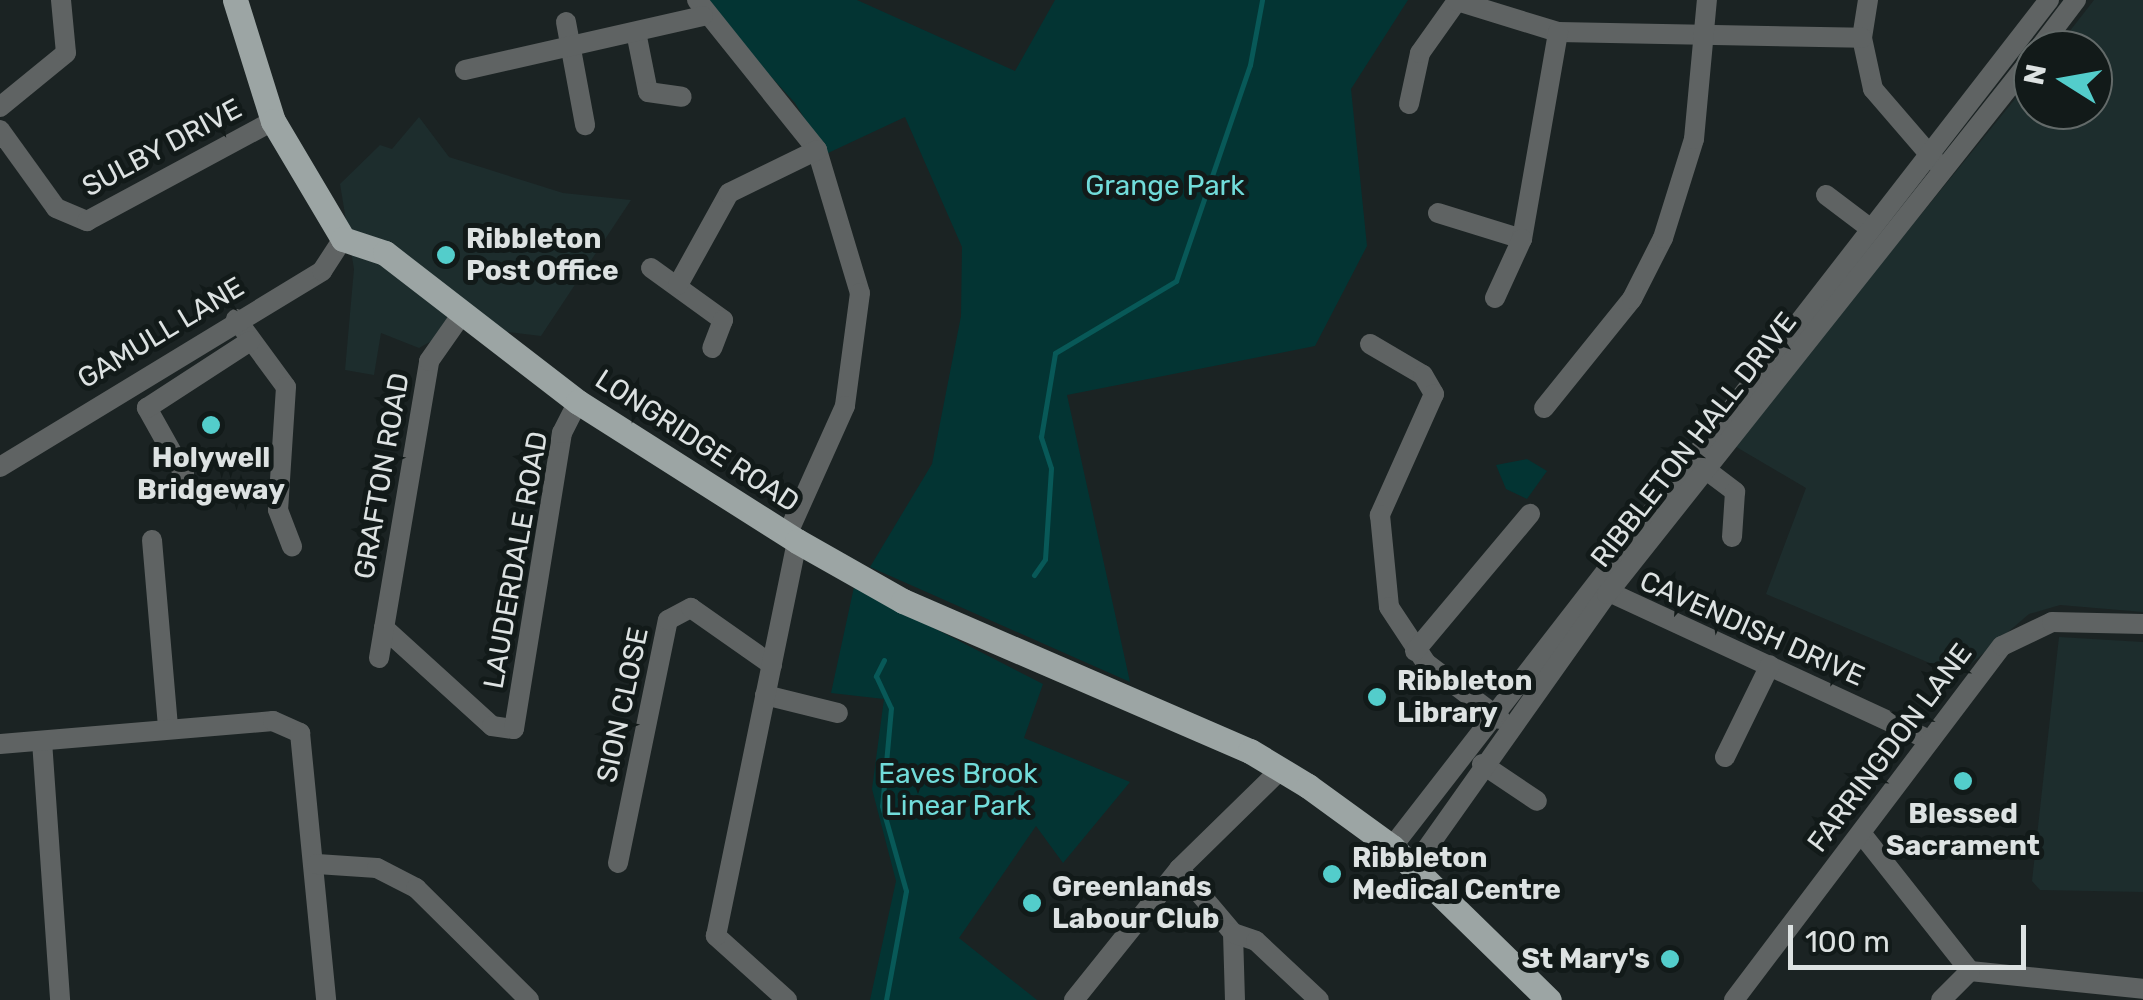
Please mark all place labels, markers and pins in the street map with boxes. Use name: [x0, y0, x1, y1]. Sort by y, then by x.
place label: Ribbleton Post Office: [466, 222, 619, 288]
marker: Ribbleton Post Office: [435, 244, 457, 266]
marker: Holywell Bridgeway: [200, 414, 222, 436]
place label: Holywell Bridgeway: [137, 441, 285, 507]
place label: Ribbleton Library: [1397, 664, 1532, 730]
marker: Ribbleton Library: [1366, 686, 1388, 708]
marker: Blessed Sacrament: [1952, 770, 1974, 792]
place label: Blessed Sacrament: [1886, 797, 2040, 863]
place label: Ribbleton Medical Centre: [1352, 841, 1561, 907]
marker: Ribbleton Medical Centre: [1321, 863, 1343, 885]
place label: Greenlands Labour Club: [1052, 870, 1220, 936]
marker: Greenlands Labour Club: [1021, 892, 1043, 914]
place label: St Mary's: [1521, 942, 1650, 976]
marker: St Mary's: [1659, 948, 1681, 970]

